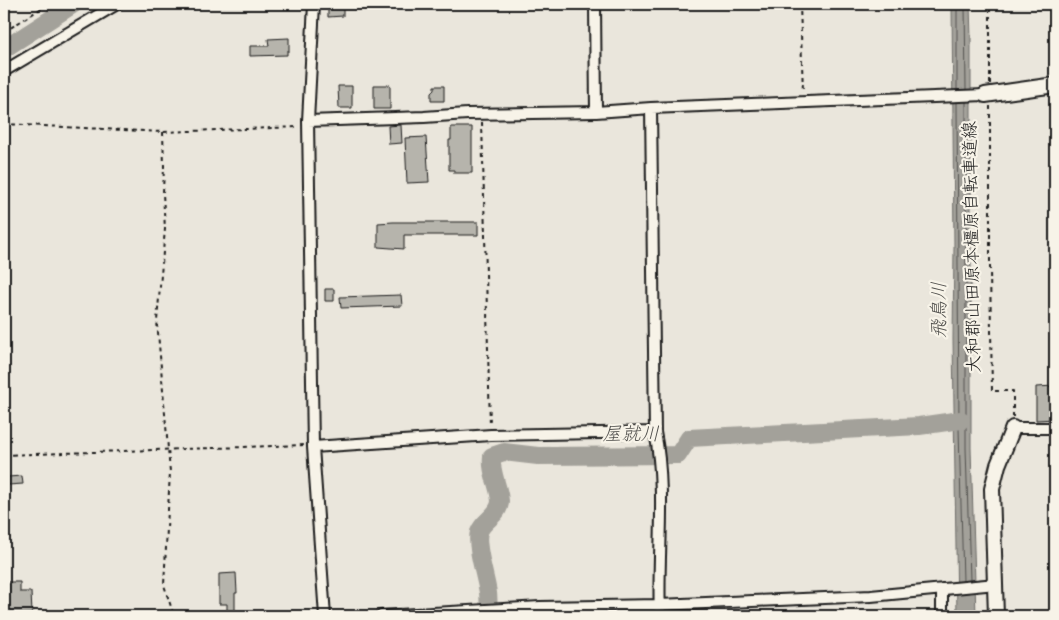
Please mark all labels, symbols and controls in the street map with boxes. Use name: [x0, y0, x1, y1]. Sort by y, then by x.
street label: 大和郡山田原本橿原自転車道線: [959, 121, 985, 373]
water label: 飛鳥川: [928, 281, 951, 339]
water label: 屋就川: [602, 423, 660, 446]

